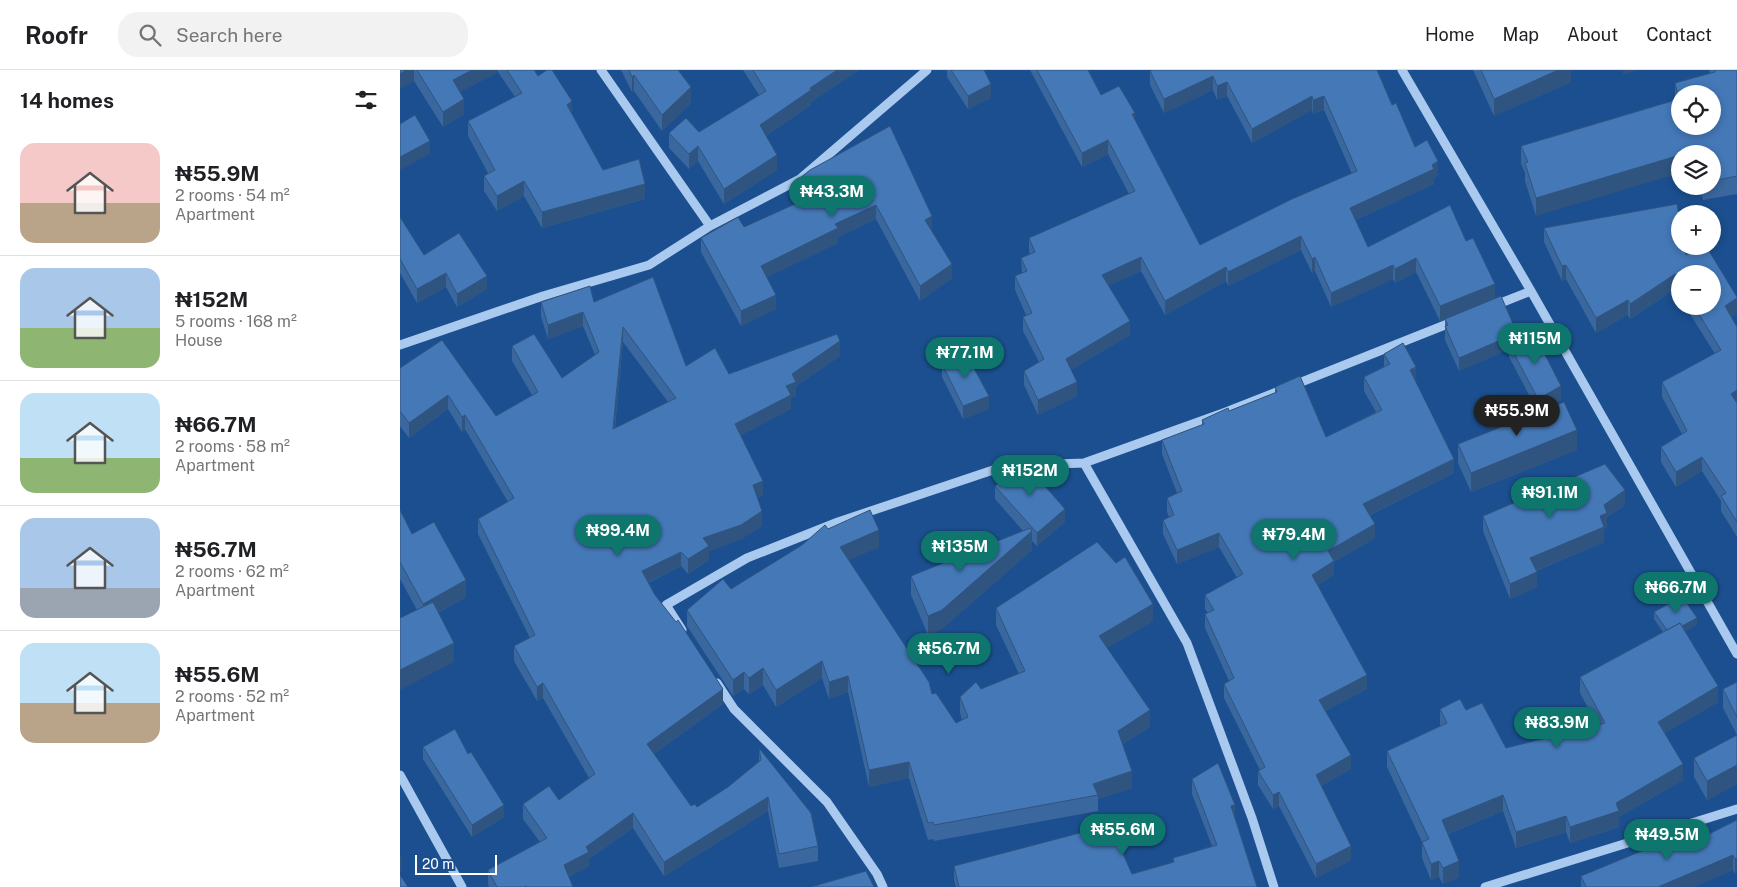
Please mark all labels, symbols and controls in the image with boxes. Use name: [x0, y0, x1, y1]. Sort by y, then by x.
search box: [118, 12, 468, 57]
text: Roofr: [25, 21, 88, 49]
icon: search: [136, 21, 164, 49]
text: Search here: [176, 24, 283, 46]
text: Home: [1425, 24, 1475, 45]
text: Map: [1503, 24, 1539, 45]
text: About: [1567, 24, 1618, 45]
text: Contact: [1646, 24, 1712, 45]
map controls: [1671, 85, 1721, 315]
button: locate: [1671, 85, 1721, 135]
icon: filters: [352, 86, 380, 114]
text: 14 homes: [20, 88, 114, 113]
button: layers: [1671, 145, 1721, 195]
text: ₦55.9M: [175, 161, 260, 186]
icon: home: [60, 163, 120, 223]
pin: ₦43.3M: [791, 176, 873, 218]
text: ₦43.3M: [800, 182, 864, 201]
text: 2 rooms · 54 m²: [175, 186, 290, 205]
text: Apartment: [175, 205, 255, 224]
button: +: [1671, 205, 1721, 255]
button: −: [1671, 265, 1721, 315]
text: ₦152M: [175, 287, 248, 312]
icon: home: [60, 288, 120, 348]
text: 5 rooms · 168 m²: [175, 312, 297, 331]
pin: ₦115M: [1500, 322, 1570, 365]
text: ₦115M: [1509, 329, 1561, 348]
text: House: [175, 331, 223, 350]
pin: ₦77.1M: [924, 336, 1006, 379]
text: ₦77.1M: [936, 343, 994, 362]
pin: ₦55.9M: [1476, 394, 1558, 437]
text: ₦55.9M: [1485, 401, 1549, 420]
text: ₦66.7M: [175, 412, 256, 437]
icon: home: [60, 413, 120, 473]
text: 2 rooms · 58 m²: [175, 437, 290, 456]
pin: ₦152M: [995, 454, 1065, 497]
text: Apartment: [175, 456, 255, 475]
text: ₦152M: [1002, 461, 1058, 480]
pin: ₦91.1M: [1509, 476, 1591, 519]
text: ₦91.1M: [1522, 483, 1578, 502]
pin: ₦99.4M: [577, 514, 659, 557]
pin: ₦79.4M: [1253, 518, 1335, 561]
text: ₦99.4M: [586, 521, 650, 540]
text: ₦79.4M: [1262, 525, 1326, 544]
pin: ₦135M: [925, 530, 995, 573]
text: ₦56.7M: [175, 537, 257, 562]
text: ₦135M: [932, 537, 988, 556]
icon: home: [60, 538, 120, 598]
text: 2 rooms · 62 m²: [175, 562, 289, 581]
pin: ₦66.7M: [1635, 572, 1717, 614]
text: ₦66.7M: [1645, 578, 1707, 597]
text: Apartment: [175, 581, 255, 600]
pin: ₦56.7M: [908, 632, 990, 675]
text: ₦56.7M: [918, 639, 980, 658]
text: ₦55.6M: [175, 662, 260, 687]
icon: home: [60, 663, 120, 723]
text: 2 rooms · 52 m²: [175, 687, 289, 706]
text: Apartment: [175, 706, 255, 725]
pin: ₦83.9M: [1516, 706, 1598, 749]
text: ₦83.9M: [1525, 713, 1589, 732]
pin: ₦55.6M: [1082, 814, 1164, 856]
pin: ₦49.5M: [1626, 818, 1708, 861]
text: ₦55.6M: [1091, 820, 1155, 839]
text: ₦49.5M: [1635, 825, 1699, 844]
scale bar: [415, 852, 498, 875]
text: 20 m: [422, 856, 454, 872]

